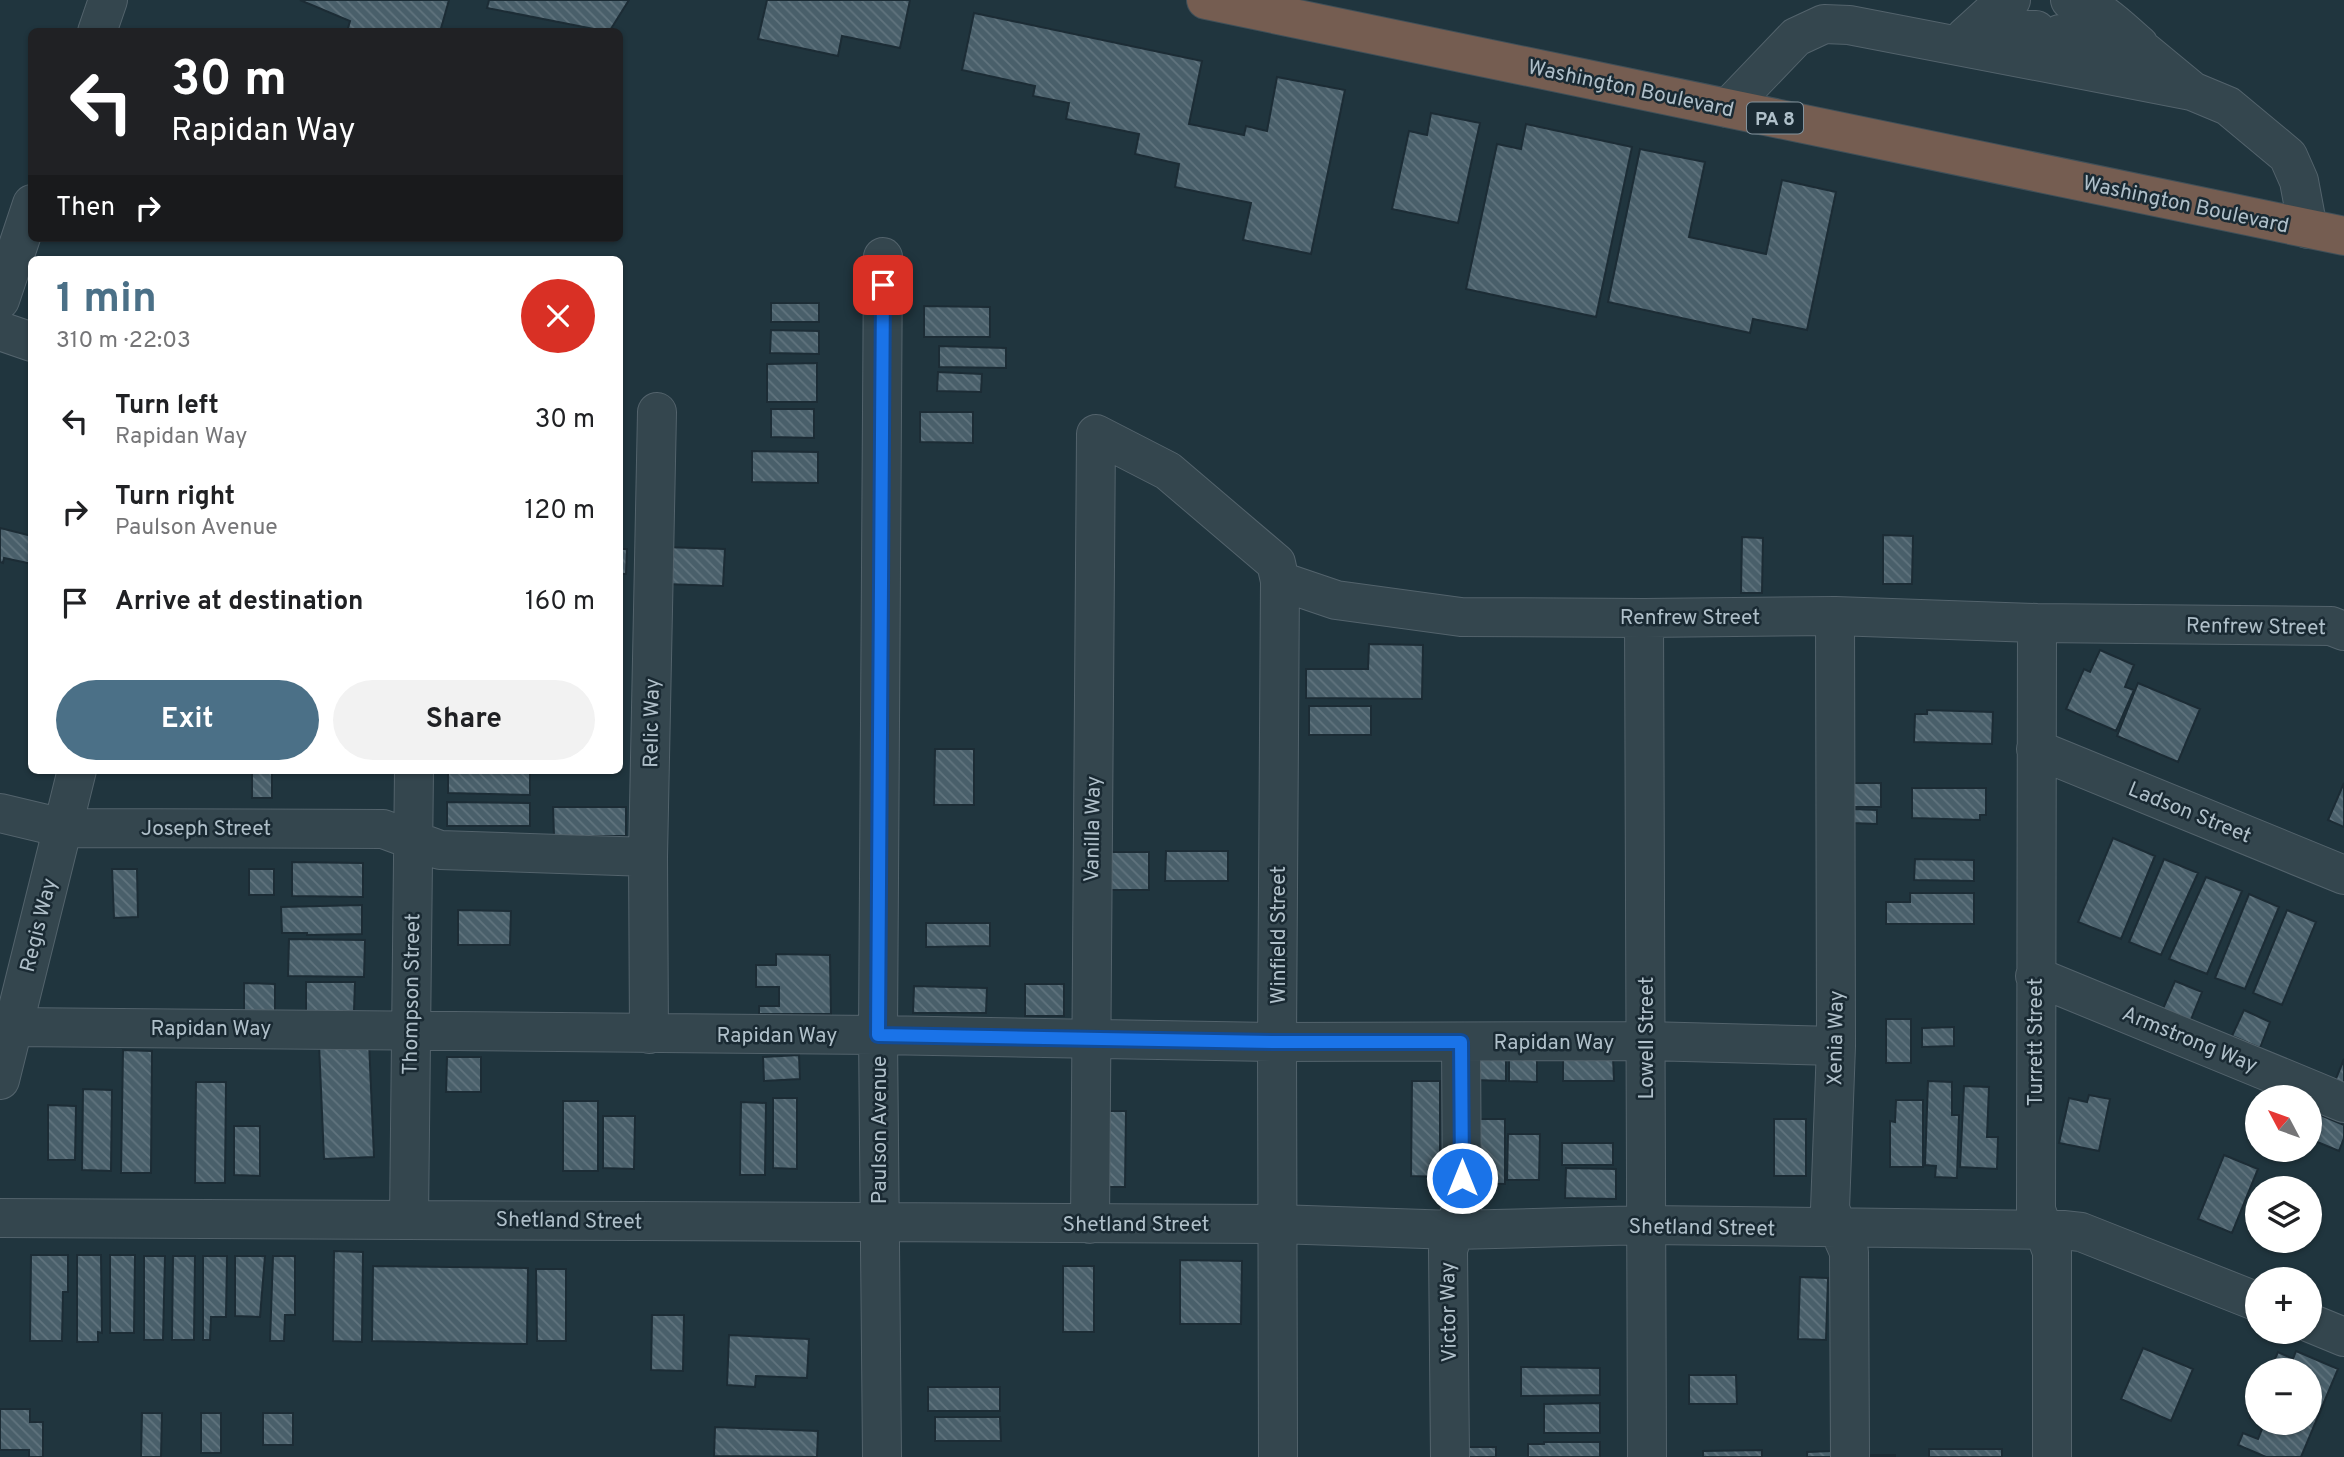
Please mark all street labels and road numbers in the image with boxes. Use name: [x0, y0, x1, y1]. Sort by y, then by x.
street label: Washington Boulevard: [1525, 54, 1736, 125]
road number: PA 8: [1747, 102, 1803, 134]
street label: Washington Boulevard: [2080, 170, 2291, 241]
street label: Renfrew Street: [1620, 605, 1760, 632]
street label: Renfrew Street: [2186, 613, 2326, 642]
street label: Relic Way: [638, 678, 667, 768]
street label: Vanilla Way: [1079, 776, 1108, 883]
street label: Ladson Street: [2124, 776, 2255, 850]
street label: Joseph Street: [141, 816, 271, 843]
street label: Winfield Street: [1266, 866, 1293, 1004]
street label: Regis Way: [15, 876, 64, 975]
street label: Thompson Street: [398, 913, 427, 1075]
street label: Lowell Street: [1634, 976, 1661, 1100]
street label: Turrett Street: [2023, 978, 2050, 1106]
street label: Xenia Way: [1822, 990, 1851, 1086]
street label: Armstrong Way: [2118, 1001, 2261, 1080]
street label: Rapidan Way: [151, 1016, 271, 1043]
street label: Rapidan Way: [717, 1023, 837, 1050]
street label: Rapidan Way: [1494, 1030, 1614, 1057]
street label: Paulson Avenue: [867, 1056, 894, 1204]
street label: Shetland Street: [495, 1207, 643, 1236]
street label: Shetland Street: [1063, 1212, 1209, 1239]
street label: Shetland Street: [1628, 1214, 1776, 1243]
street label: Victor Way: [1435, 1261, 1464, 1362]

